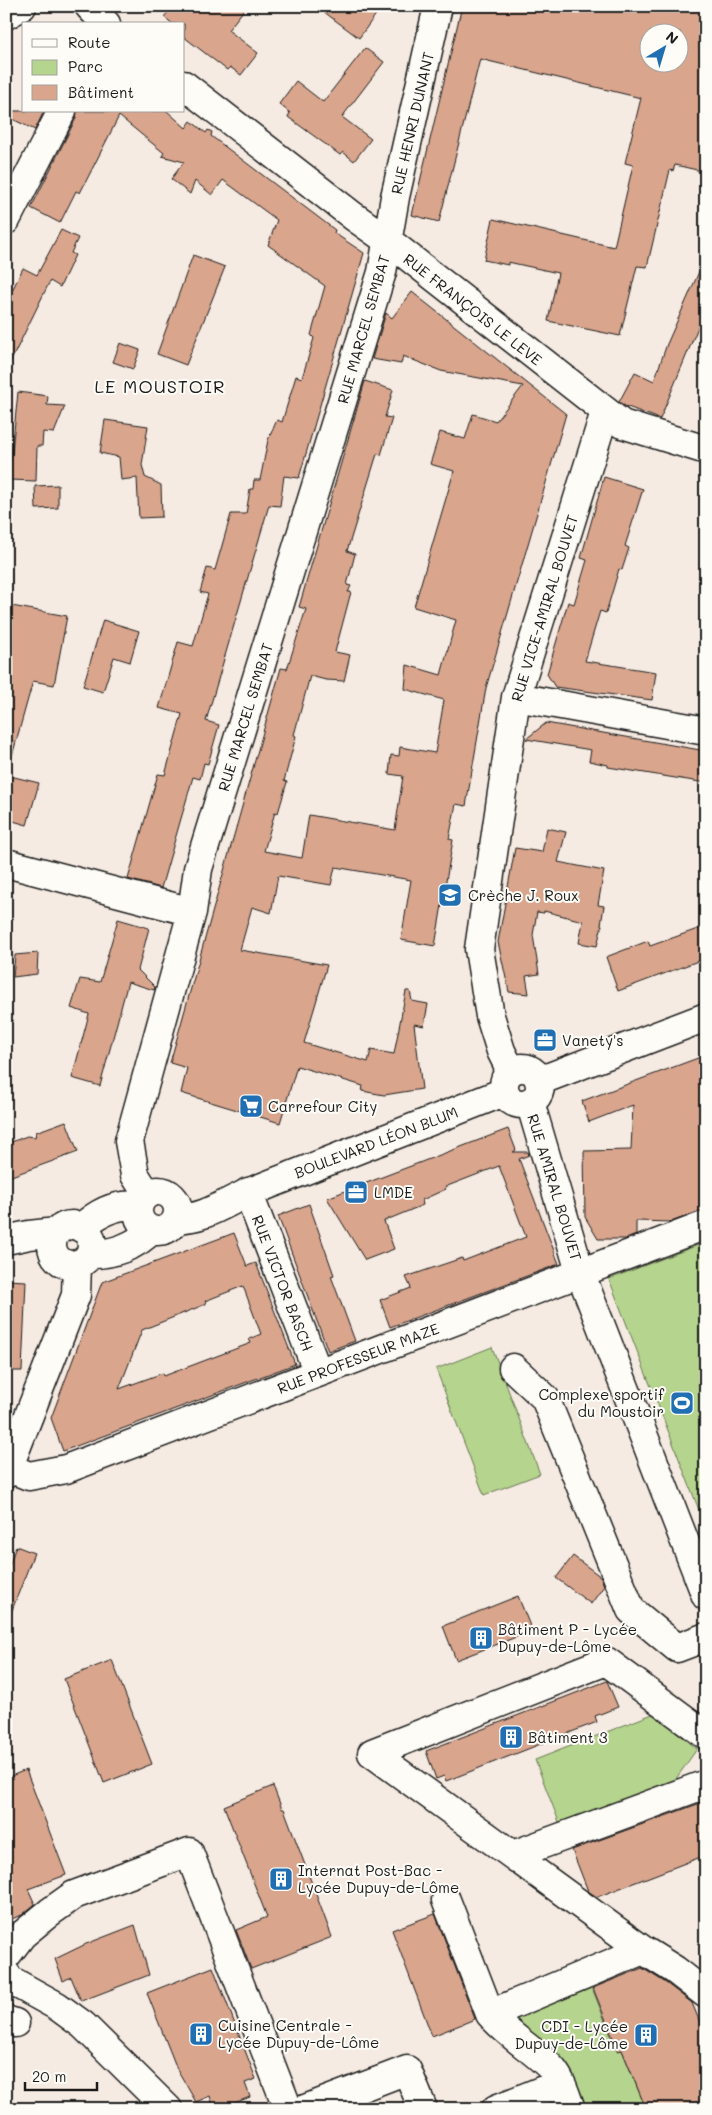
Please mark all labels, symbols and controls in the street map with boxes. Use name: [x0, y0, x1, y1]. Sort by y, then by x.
legend: [22, 22, 185, 112]
north arrow: [640, 22, 690, 72]
text: N: [662, 27, 682, 48]
text: Route: [68, 32, 111, 52]
street label: RUE HENRI DUNANT: [386, 50, 438, 196]
text: Parc: [68, 56, 103, 76]
text: Bâtiment: [68, 82, 134, 102]
street label: RUE FRANÇOIS LE LEVE: [400, 249, 547, 370]
street label: RUE MARCEL SEMBAT: [332, 252, 394, 406]
district label: LE MOUSTOIR: [95, 374, 226, 398]
street label: RUE VICE-AMIRAL BOUVET: [506, 512, 582, 704]
street label: RUE MARCEL SEMBAT: [213, 640, 277, 794]
school or university icon: Crèche J. Roux: [437, 882, 463, 908]
place label: Crèche J. Roux: [468, 885, 579, 905]
office icon: Vanety's: [532, 1027, 558, 1053]
place label: Vanety's: [562, 1030, 624, 1050]
supermarket icon: Carrefour City: [238, 1093, 264, 1119]
place label: Carrefour City: [268, 1096, 378, 1116]
street label: BOULEVARD LÉON BLUM: [291, 1102, 461, 1182]
street label: RUE AMIRAL BOUVET: [523, 1111, 587, 1263]
office icon: LMDE: [343, 1179, 369, 1205]
place label: LMDE: [374, 1182, 413, 1202]
street label: RUE VICTOR BASCH: [248, 1212, 318, 1354]
street label: RUE PROFESSEUR MAZE: [274, 1318, 442, 1398]
place label: Complexe sportif du Moustoir: [538, 1384, 665, 1421]
sports icon: Complexe sportif du Moustoir: [669, 1390, 695, 1416]
place label: Bâtiment P - Lycée Dupuy-de-Lôme: [498, 1619, 637, 1656]
building icon: Bâtiment P - Lycée Dupuy-de-Lôme: [468, 1625, 494, 1651]
building icon: Bâtiment 3: [498, 1724, 524, 1750]
place label: Bâtiment 3: [528, 1727, 608, 1747]
place label: Internat Post-Bac - Lycée Dupuy-de-Lôme: [298, 1860, 459, 1897]
building icon: Internat Post-Bac - Lycée Dupuy-de-Lôme: [268, 1866, 294, 1892]
place label: Cuisine Centrale - Lycée Dupuy-de-Lôme: [218, 2015, 379, 2052]
place label: CDI - Lycée Dupuy-de-Lôme: [515, 2016, 628, 2053]
building icon: Cuisine Centrale - Lycée Dupuy-de-Lôme: [188, 2021, 214, 2047]
building icon: CDI - Lycée Dupuy-de-Lôme: [633, 2022, 659, 2048]
scale bar: [25, 2060, 98, 2092]
text: 20 m: [32, 2066, 66, 2086]

